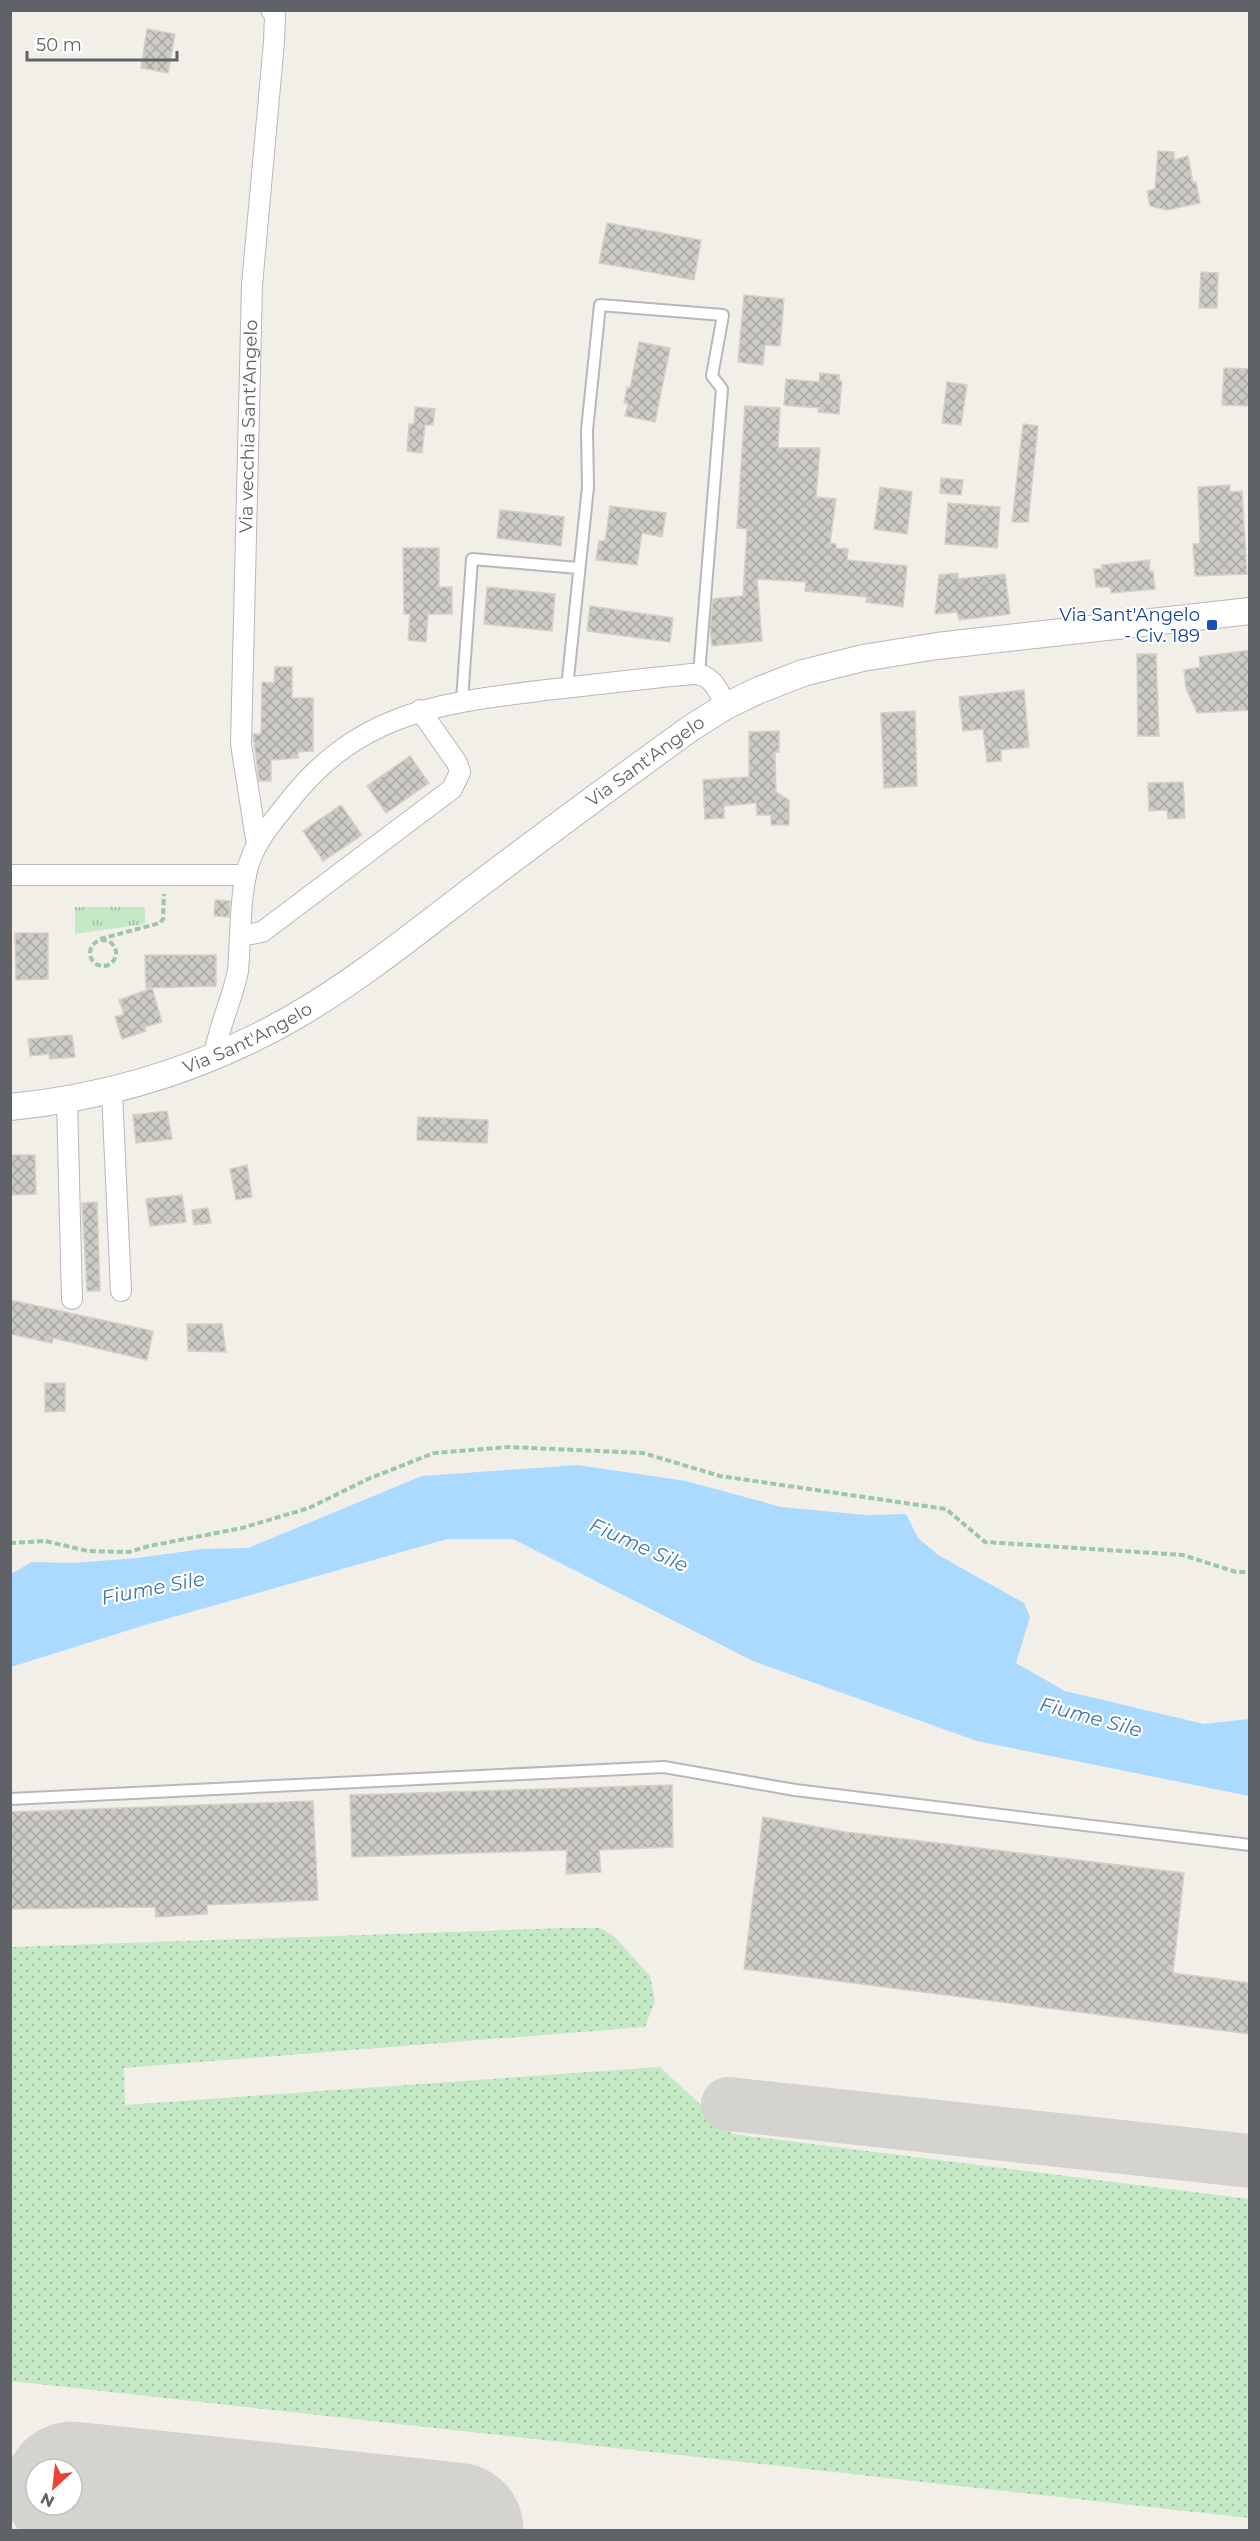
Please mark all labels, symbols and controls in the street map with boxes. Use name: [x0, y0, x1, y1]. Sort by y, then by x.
scale bar: [27, 24, 177, 62]
text: 50 m: [36, 34, 82, 56]
street label: Via vecchia Sant'Angelo: [235, 319, 262, 533]
place label: Via Sant'Angelo - Civ. 189: [1059, 604, 1200, 647]
marker: Via Sant'Angelo - Civ. 189: [1205, 618, 1219, 632]
street label: Via Sant'Angelo: [582, 711, 709, 812]
street label: Via Sant'Angelo: [180, 998, 316, 1078]
water label: Fiume Sile: [586, 1513, 692, 1577]
water label: Fiume Sile: [99, 1566, 207, 1610]
water label: Fiume Sile: [1037, 1692, 1145, 1742]
north arrow: [24, 2457, 84, 2517]
text: N: [37, 2489, 57, 2511]

